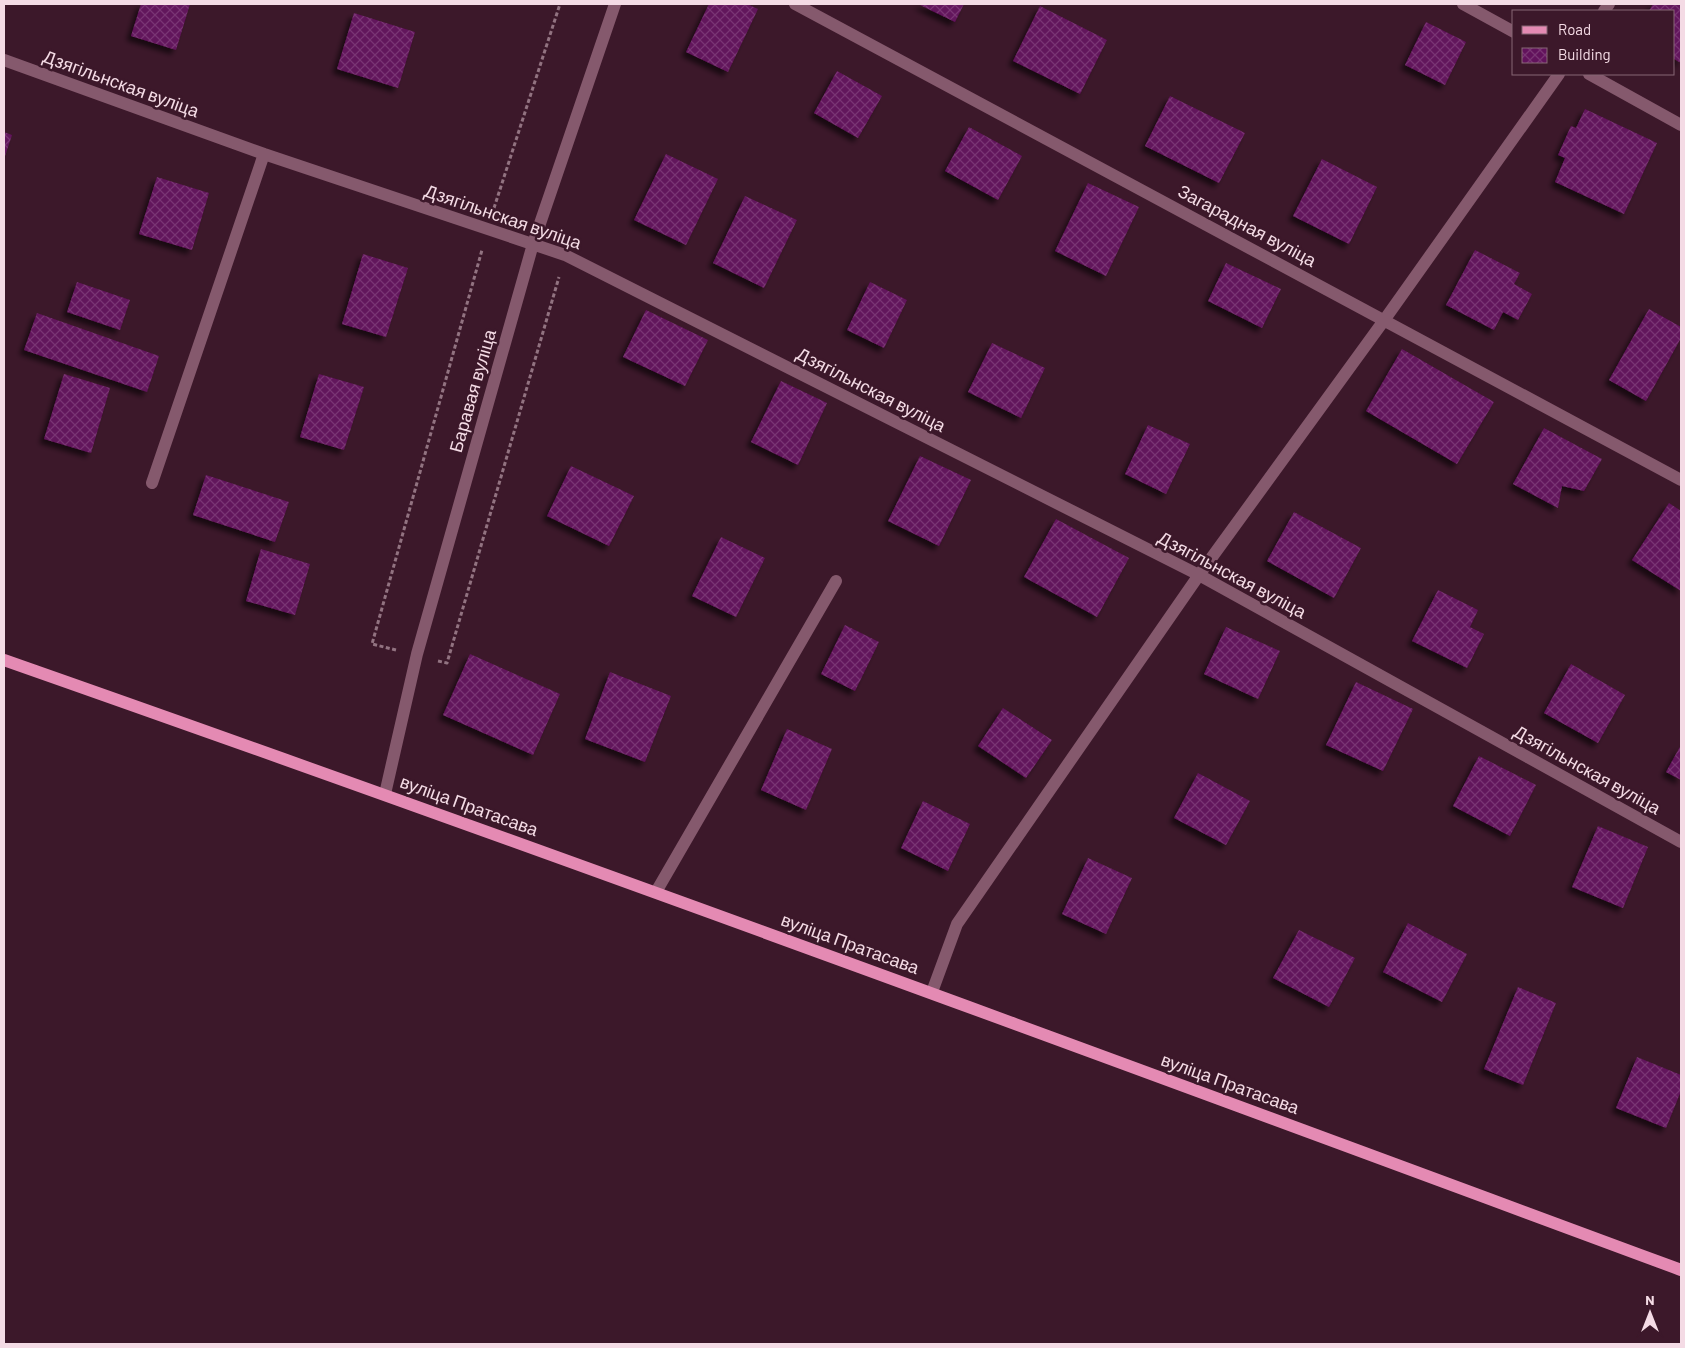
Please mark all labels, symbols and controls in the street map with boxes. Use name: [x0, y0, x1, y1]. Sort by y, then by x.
legend: [1512, 10, 1675, 75]
text: Road: [1558, 20, 1591, 38]
street label: Дзягільнская вуліца: [40, 45, 203, 122]
text: Building: [1558, 45, 1611, 63]
street label: Дзягільнская вуліца: [422, 179, 586, 254]
street label: Загарадная вуліца: [1175, 179, 1321, 271]
street label: Баравая вуліца: [444, 326, 500, 455]
street label: Дзягільнская вуліца: [793, 342, 951, 437]
street label: Дзягільнская вуліца: [1155, 526, 1311, 623]
street label: Дзягільнская вуліца: [1510, 720, 1666, 819]
street label: вуліца Пратасава: [397, 770, 542, 841]
street label: вуліца Пратасава: [778, 908, 923, 979]
street label: вуліца Пратасава: [1158, 1048, 1303, 1119]
north arrow: [1625, 1288, 1675, 1338]
text: N: [1645, 1291, 1655, 1308]

